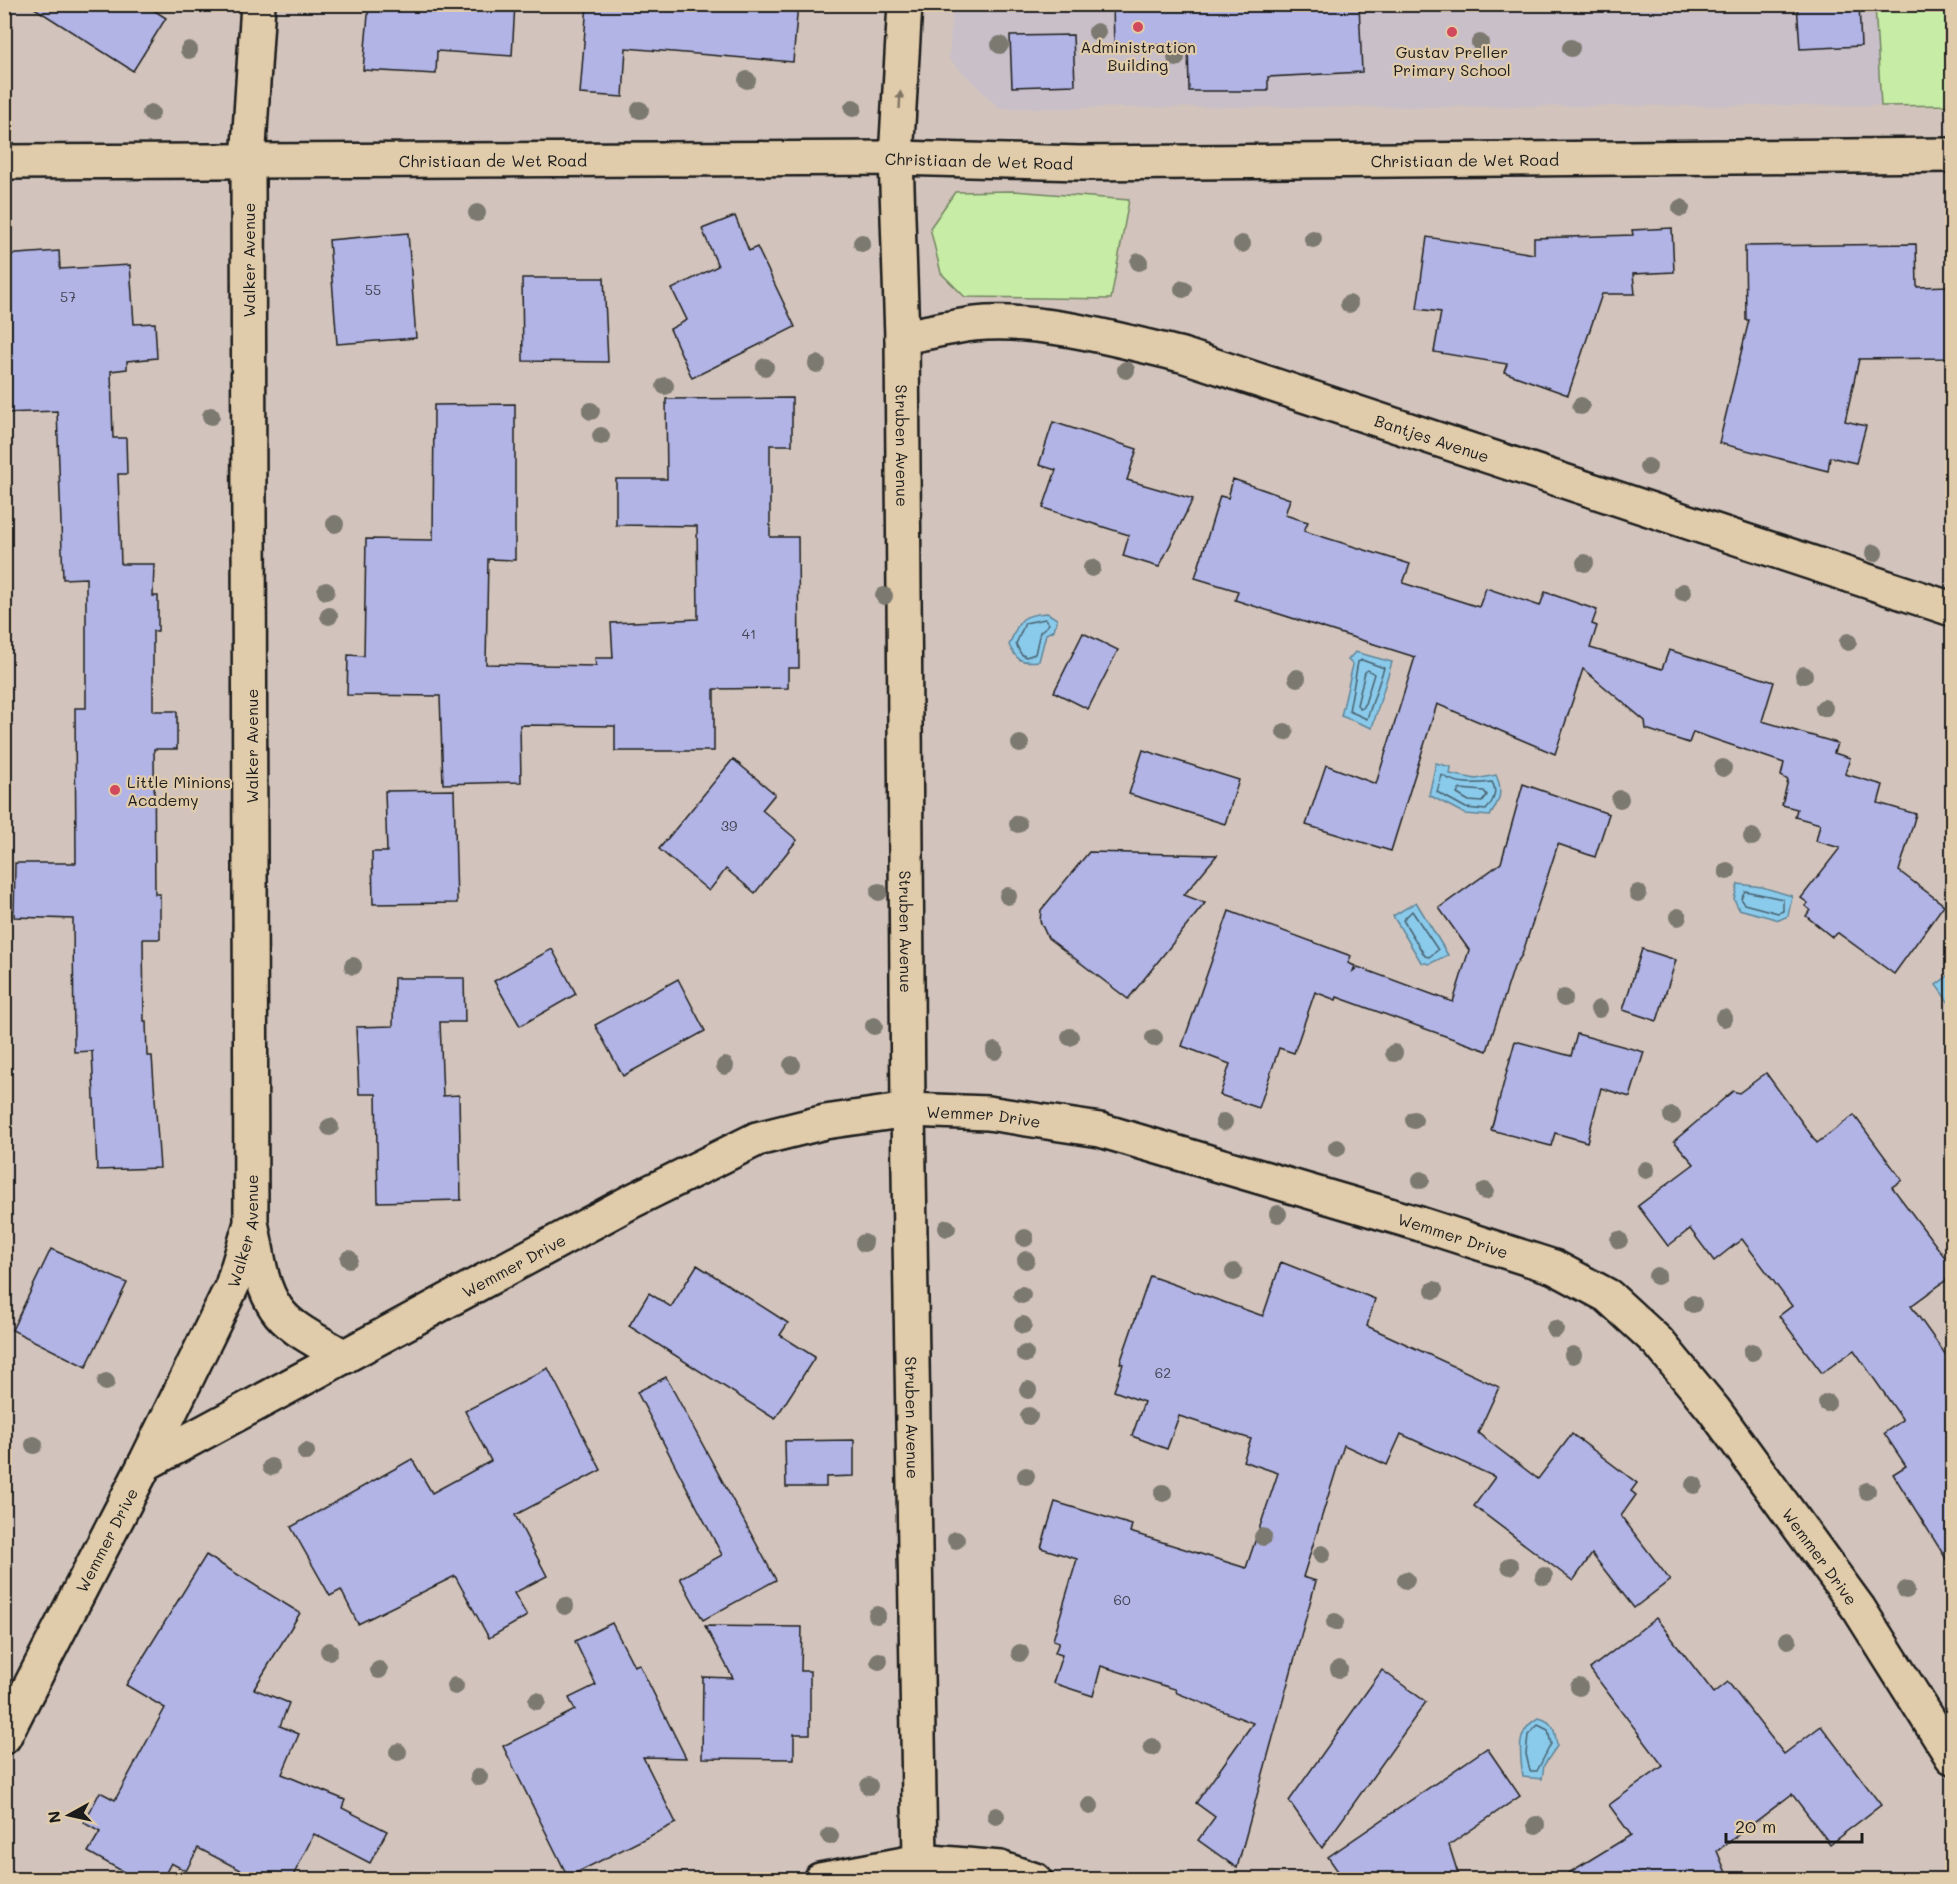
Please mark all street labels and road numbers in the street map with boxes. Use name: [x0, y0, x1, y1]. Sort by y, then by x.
street label: Christiaan de Wet Road: [885, 147, 1073, 173]
street label: Christiaan de Wet Road: [1371, 148, 1559, 171]
street label: Christiaan de Wet Road: [399, 149, 587, 171]
street label: Walker Avenue: [238, 203, 259, 317]
street label: Struben Avenue: [892, 384, 914, 507]
street label: Bantjes Avenue: [1372, 409, 1492, 466]
street label: Walker Avenue: [241, 689, 262, 803]
street label: Struben Avenue: [896, 870, 918, 993]
street label: Wemmer Drive: [926, 1100, 1042, 1131]
street label: Walker Avenue: [222, 1174, 262, 1290]
street label: Wemmer Drive: [1395, 1208, 1511, 1262]
street label: Wemmer Drive: [458, 1228, 569, 1302]
street label: Struben Avenue: [901, 1356, 924, 1479]
street label: Wemmer Drive: [70, 1484, 142, 1596]
street label: Wemmer Drive: [1778, 1504, 1863, 1609]

